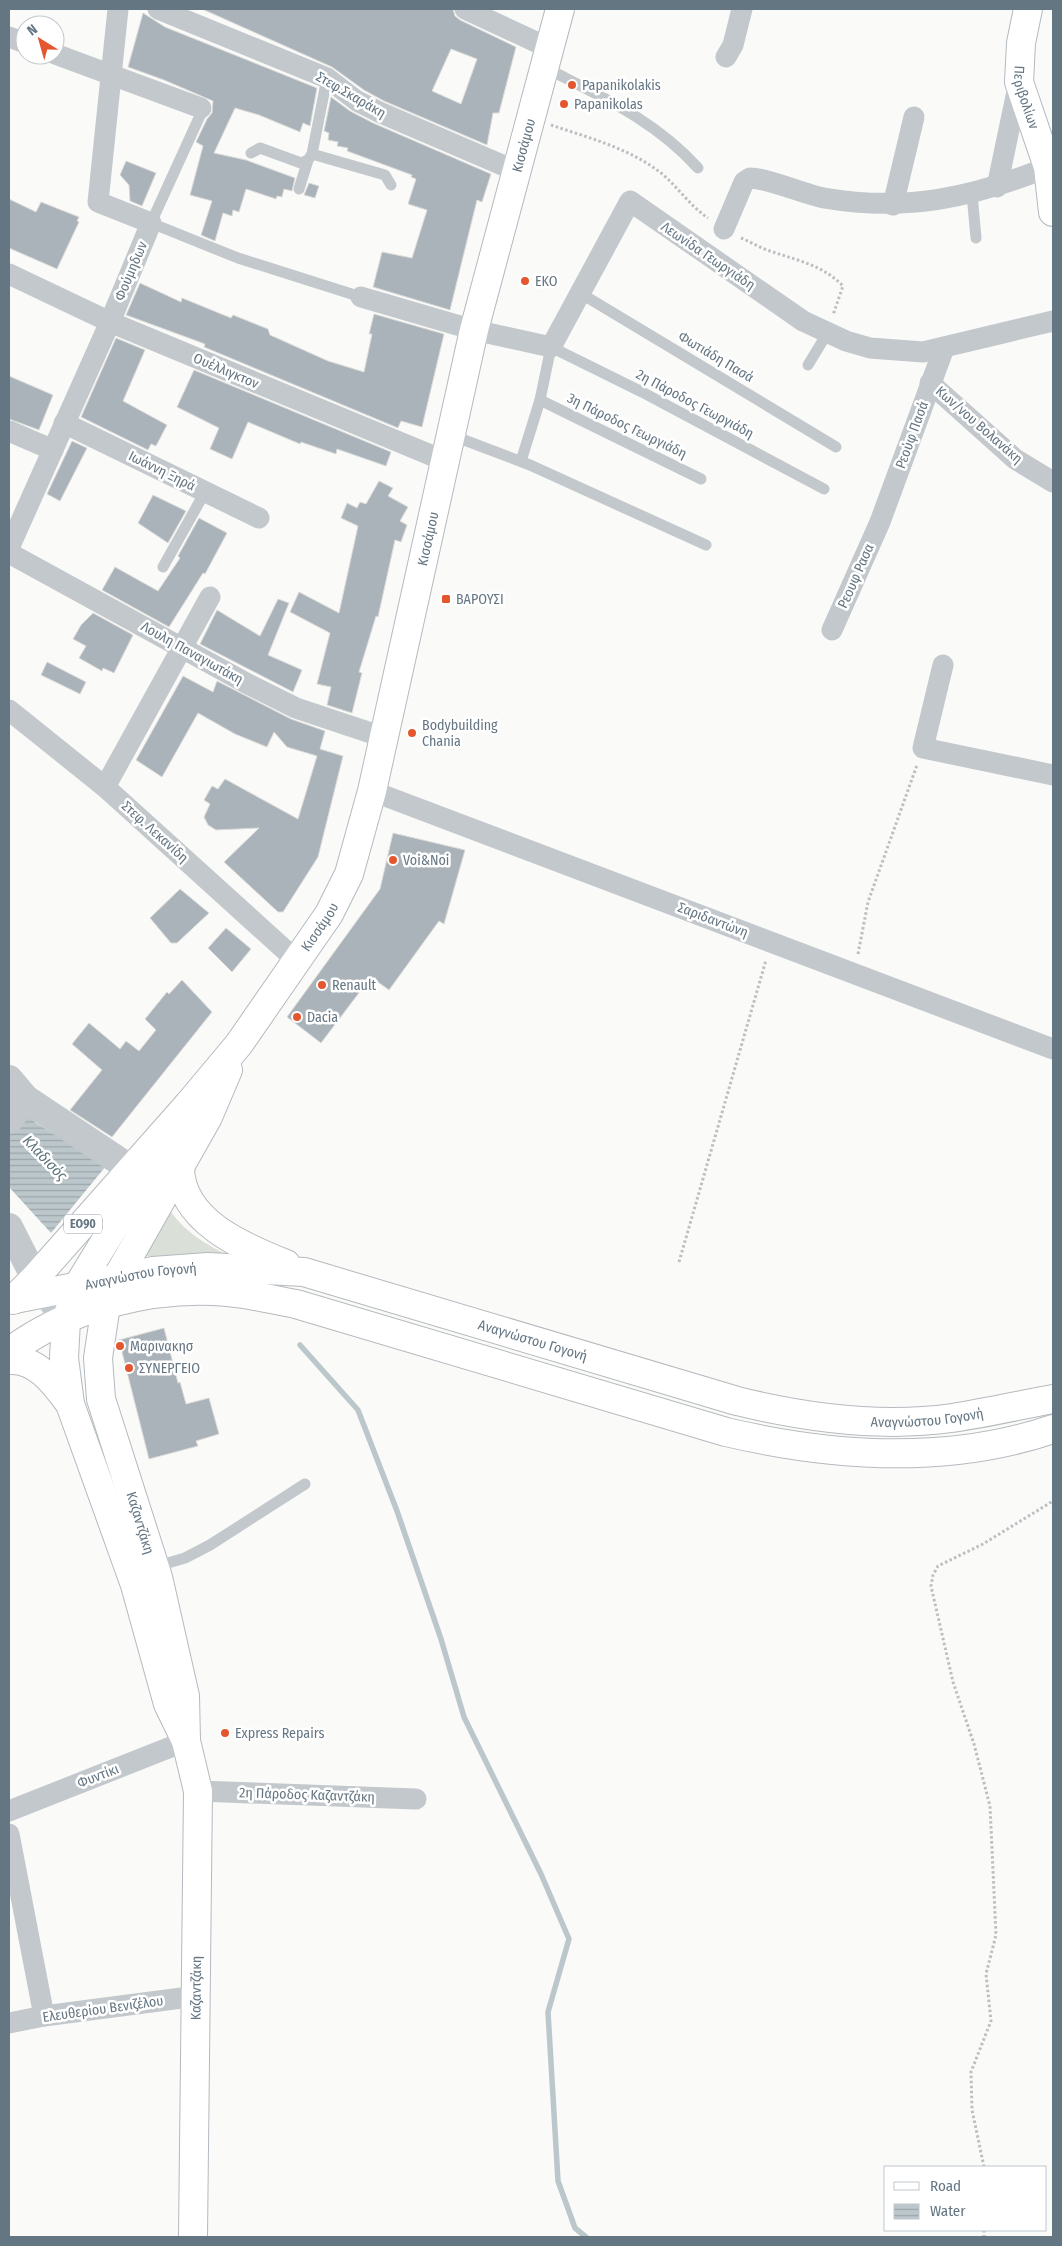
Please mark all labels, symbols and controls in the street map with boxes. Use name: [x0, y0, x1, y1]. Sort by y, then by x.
north arrow: [15, 15, 65, 65]
text: N: [24, 21, 41, 39]
street label: Περιβολίων: [1010, 65, 1043, 131]
street label: Στεφ.Σκαράκη: [313, 68, 389, 122]
place label: Papanikolakis: [582, 77, 661, 94]
marker: Papanikolakis: [566, 79, 578, 91]
place label: Papanikolas: [574, 96, 643, 113]
marker: Papanikolas: [558, 98, 570, 110]
street label: Κισσάμου: [508, 117, 539, 174]
street label: Λεωνίδα Γεωργιάδη: [658, 218, 758, 294]
street label: Φούμηδων: [111, 239, 151, 303]
place label: EKO: [535, 273, 558, 290]
marker: EKO: [519, 275, 531, 287]
street label: Φωτιάδη Πασά: [675, 328, 757, 386]
street label: Ουέλλιγκτον: [191, 350, 261, 392]
street label: 2η Πάροδος Γεωργιάδη: [633, 366, 757, 442]
street label: Κων/νου Βολανάκη: [932, 383, 1026, 467]
street label: 3η Πάροδος Γεωργιάδη: [564, 390, 690, 462]
street label: Ρεούφ Πασά: [892, 399, 932, 471]
street label: Ιωάννη Ξηρά: [126, 447, 198, 495]
street label: Κισσάμου: [414, 510, 442, 568]
street label: Ρεουφ Ρασα: [834, 541, 878, 611]
place label: ΒΑΡΟΥΣΙ: [456, 591, 504, 608]
marker: ΒΑΡΟΥΣΙ: [440, 593, 452, 605]
street label: Λουλη Παναγιωτάκη: [138, 618, 246, 688]
place label: Bodybuilding Chania: [422, 717, 498, 750]
marker: Bodybuilding Chania: [406, 727, 418, 739]
street label: Στεφ. Λεκανίδη: [118, 798, 192, 866]
place label: Voi&Noi: [403, 852, 449, 869]
marker: Voi&Noi: [387, 854, 399, 866]
street label: Σαριδαντώνη: [675, 899, 751, 941]
street label: Κισσάμου: [297, 900, 342, 955]
place label: Renault: [332, 977, 377, 994]
marker: Renault: [316, 979, 328, 991]
place label: Dacia: [307, 1009, 338, 1026]
marker: Dacia: [291, 1011, 303, 1023]
water label: Κλαδισός: [19, 1132, 71, 1185]
road number: ΕΟ90: [64, 1214, 102, 1234]
street label: Αναγνώστου Γογονή: [83, 1259, 197, 1293]
street label: Αναγνώστου Γογονή: [476, 1316, 590, 1364]
place label: Μαρινακησ: [130, 1338, 194, 1355]
marker: Μαρινακησ: [114, 1340, 126, 1352]
place label: ΣΥΝΕΡΓΕΙΟ: [139, 1360, 200, 1377]
marker: ΣΥΝΕΡΓΕΙΟ: [123, 1362, 135, 1374]
street label: Αναγνώστου Γογονή: [871, 1404, 985, 1430]
street label: Καζαντζάκη: [122, 1490, 158, 1556]
place label: Express Repairs: [235, 1725, 324, 1742]
marker: Express Repairs: [219, 1727, 231, 1739]
street label: Φυντίκι: [75, 1760, 121, 1792]
street label: 2η Πάροδος Καζαντζάκη: [239, 1784, 375, 1806]
street label: Καζαντζάκη: [187, 1956, 205, 2020]
street label: Ελευθερίου Βενιζέλου: [41, 1992, 165, 2026]
legend: [884, 2166, 1047, 2231]
text: Road: [930, 2177, 961, 2195]
text: Water: [930, 2202, 966, 2220]

